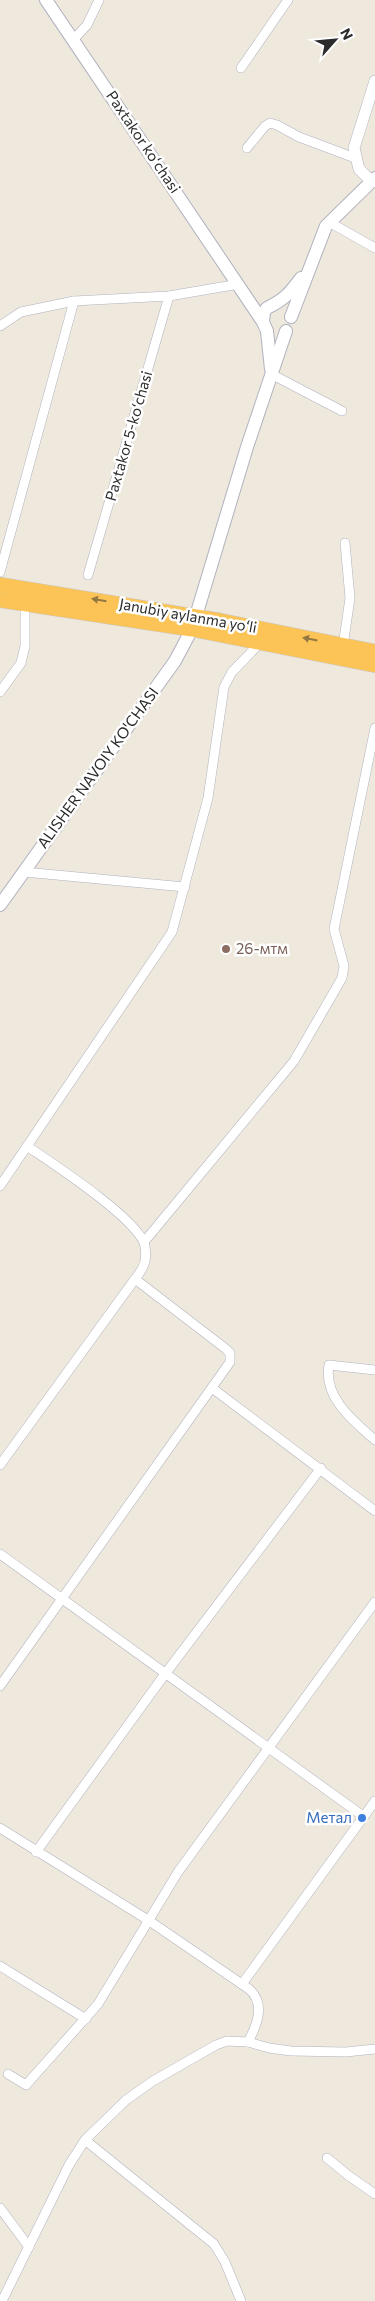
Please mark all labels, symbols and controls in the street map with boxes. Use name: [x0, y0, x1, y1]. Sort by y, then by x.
north arrow: [310, 15, 360, 65]
text: N: [337, 25, 357, 42]
street label: Paxtakor koʻchasi: [103, 87, 185, 196]
street label: Paxtakor 5-koʻchasi: [101, 369, 155, 503]
street label: Janubiy aylanma yoʻli: [118, 594, 258, 636]
one-way arrow: [90, 595, 106, 603]
one-way arrow: [302, 634, 318, 642]
street label: ALISHER NAVOIY KO'CHASI: [33, 684, 162, 851]
place label: 26-мтм: [236, 939, 288, 957]
marker: 26-мтм: [220, 943, 232, 955]
place label: Метал: [306, 1808, 352, 1826]
marker: Метал: [356, 1812, 368, 1824]

